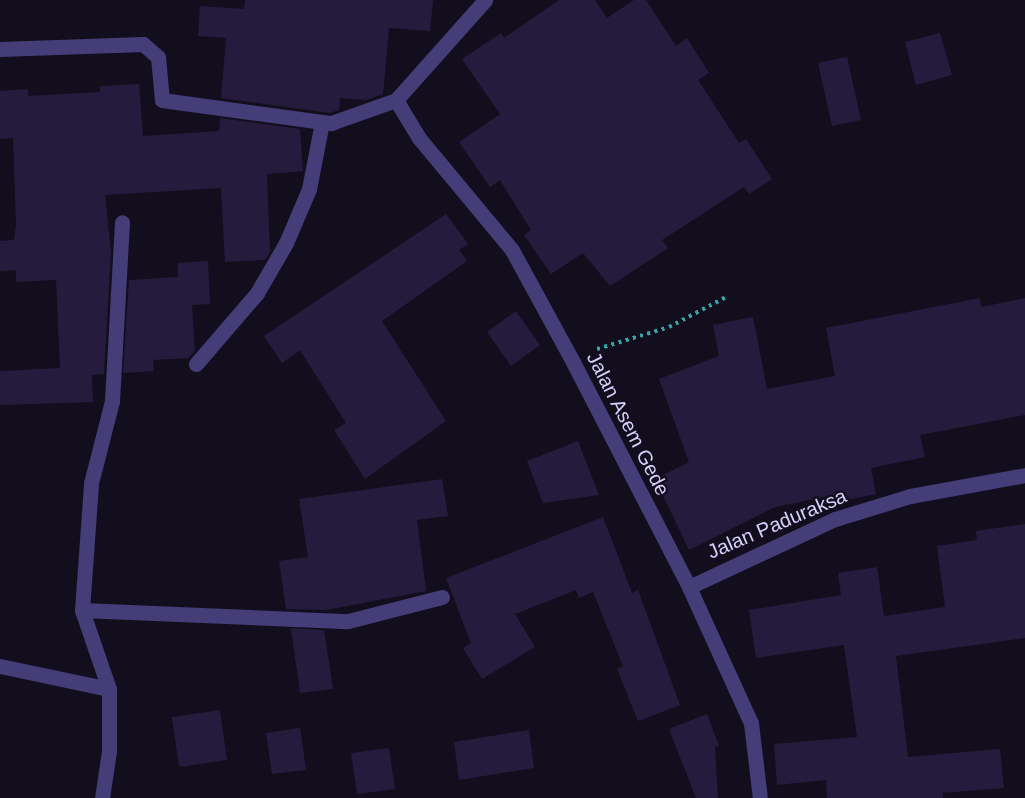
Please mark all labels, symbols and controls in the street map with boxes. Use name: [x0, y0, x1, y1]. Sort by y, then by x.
street label: Jalan Asem Gede: [581, 348, 675, 500]
street label: Jalan Paduraksa: [704, 484, 850, 564]

